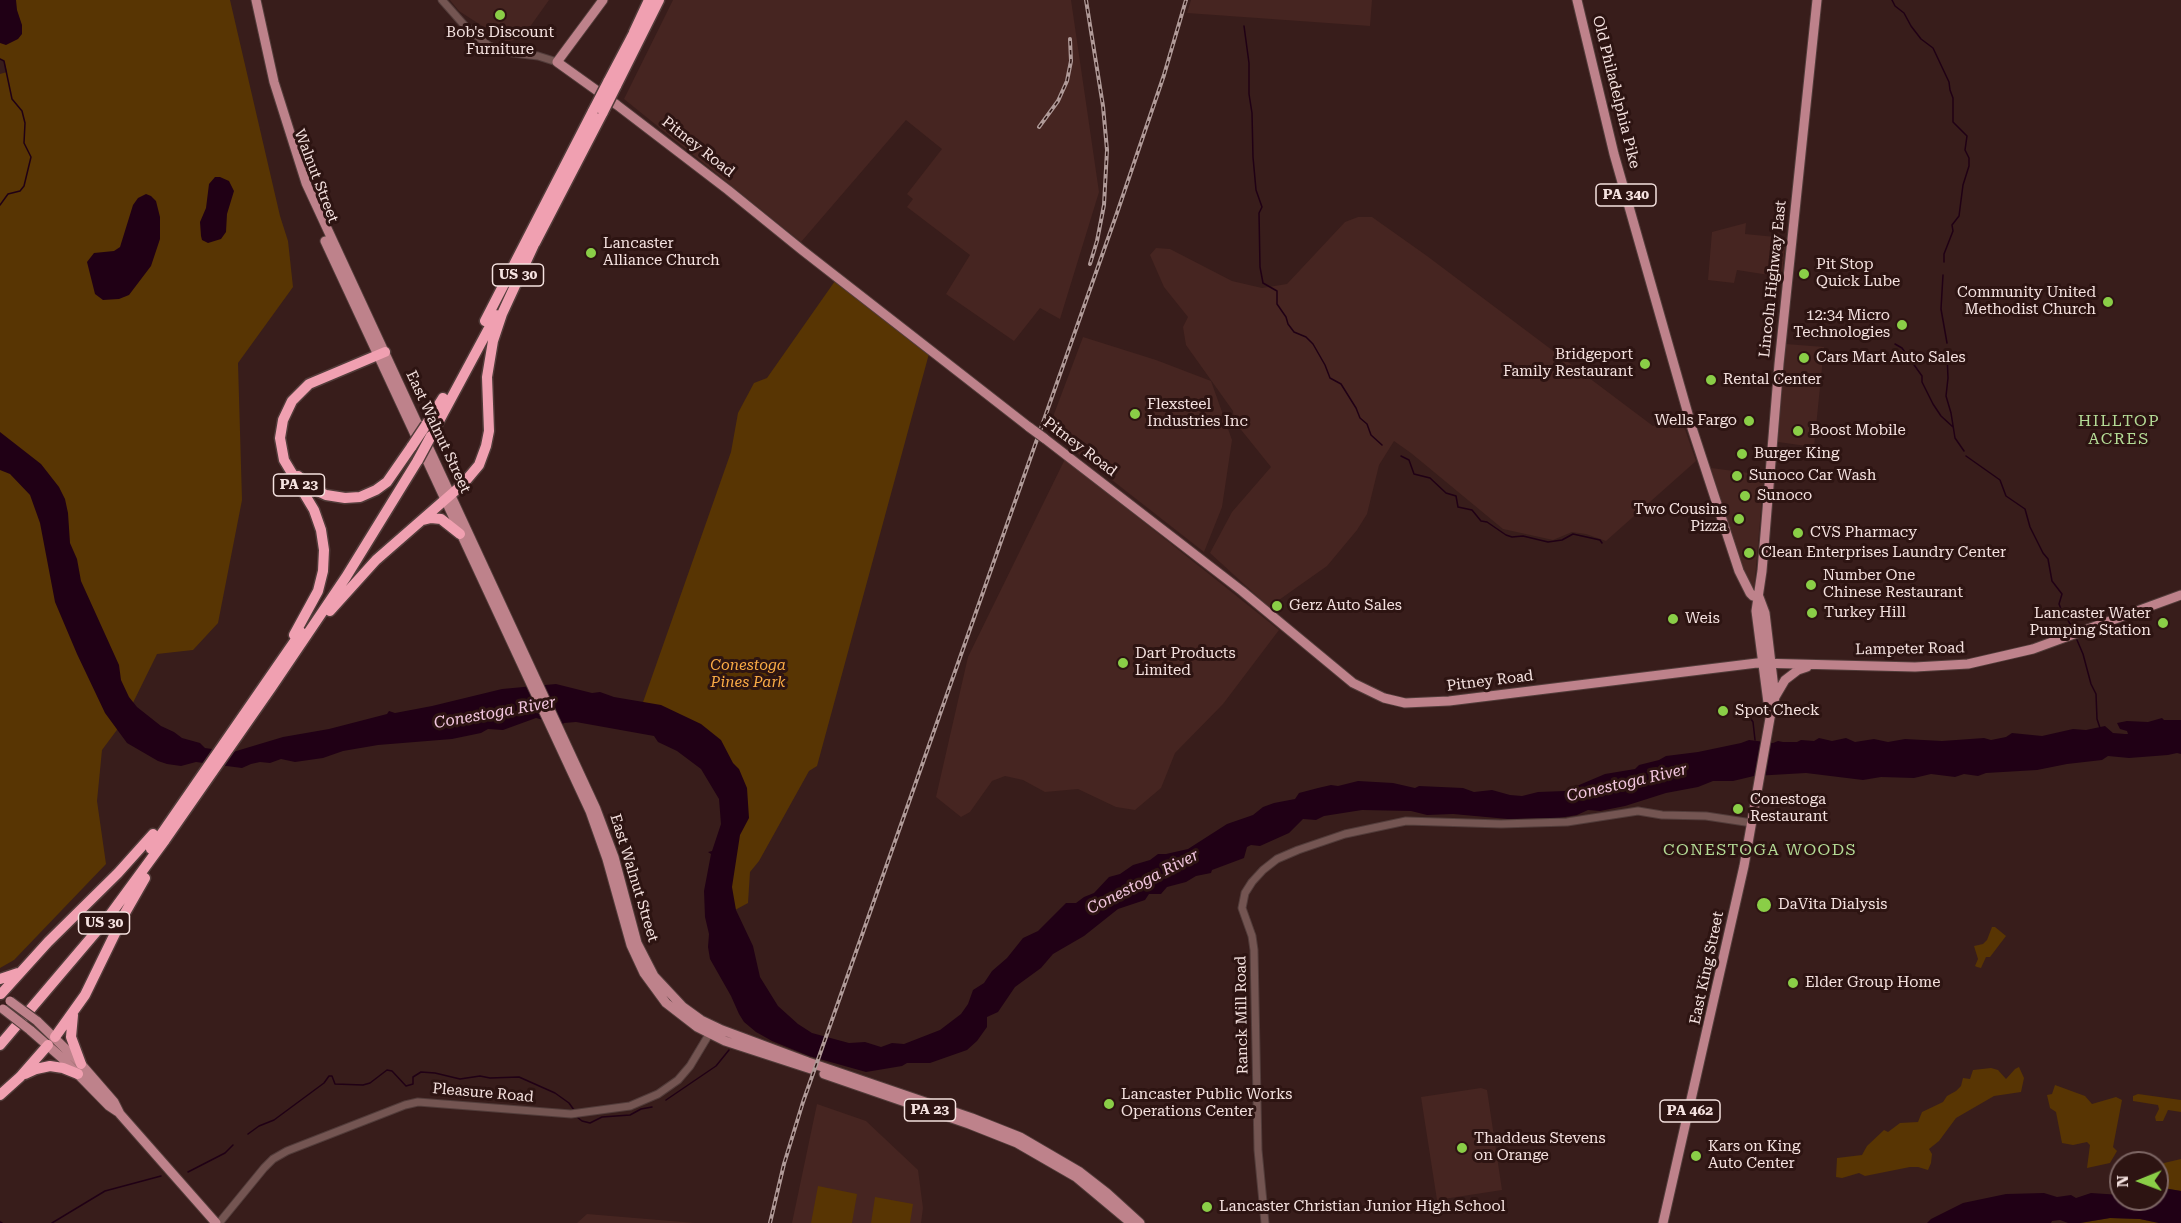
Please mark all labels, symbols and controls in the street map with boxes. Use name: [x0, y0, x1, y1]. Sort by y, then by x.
marker: Bob's Discount Furniture: [493, 8, 507, 22]
street label: Old Philadelphia Pike: [1588, 14, 1644, 170]
place label: Bob's Discount Furniture: [446, 24, 554, 59]
street label: Pitney Road: [658, 113, 738, 181]
street label: Walnut Street: [290, 127, 342, 225]
road number: PA 340: [1596, 184, 1656, 206]
street label: Lincoln Highway East: [1756, 200, 1790, 358]
place label: Lancaster Alliance Church: [603, 235, 720, 270]
marker: Lancaster Alliance Church: [584, 246, 598, 260]
place label: Pit Stop Quick Lube: [1816, 256, 1900, 291]
road number: US 30: [492, 264, 544, 286]
marker: Pit Stop Quick Lube: [1797, 267, 1811, 281]
place label: Community United Methodist Church: [1957, 284, 2096, 319]
marker: Community United Methodist Church: [2101, 295, 2115, 309]
place label: 12:34 Micro Technologies: [1793, 307, 1890, 342]
marker: 12:34 Micro Technologies: [1895, 318, 1909, 332]
place label: Bridgeport Family Restaurant: [1503, 346, 1633, 381]
place label: Cars Mart Auto Sales: [1816, 349, 1966, 367]
marker: Cars Mart Auto Sales: [1797, 351, 1811, 365]
marker: Bridgeport Family Restaurant: [1638, 357, 1652, 371]
street label: East Walnut Street: [402, 368, 474, 496]
place label: Rental Center: [1723, 371, 1822, 389]
marker: Rental Center: [1704, 373, 1718, 387]
place label: Flexsteel Industries Inc: [1147, 396, 1248, 431]
marker: Flexsteel Industries Inc: [1128, 407, 1142, 421]
district label: HILLTOP ACRES: [2078, 411, 2160, 449]
place label: Wells Fargo: [1654, 412, 1737, 430]
street label: Pitney Road: [1040, 414, 1120, 480]
marker: Wells Fargo: [1742, 414, 1756, 428]
place label: Boost Mobile: [1810, 422, 1906, 440]
marker: Boost Mobile: [1791, 424, 1805, 438]
place label: Burger King: [1754, 445, 1839, 463]
marker: Burger King: [1735, 447, 1749, 461]
place label: Sunoco Car Wash: [1749, 467, 1876, 485]
marker: Sunoco Car Wash: [1730, 469, 1744, 483]
road number: PA 23: [274, 474, 324, 496]
place label: Sunoco: [1757, 487, 1812, 505]
marker: Sunoco: [1738, 489, 1752, 503]
place label: Two Cousins Pizza: [1634, 501, 1727, 536]
marker: Two Cousins Pizza: [1732, 512, 1746, 526]
place label: CVS Pharmacy: [1810, 524, 1917, 542]
marker: CVS Pharmacy: [1791, 526, 1805, 540]
place label: Clean Enterprises Laundry Center: [1761, 544, 2006, 562]
marker: Clean Enterprises Laundry Center: [1742, 546, 1756, 560]
place label: Number One Chinese Restaurant: [1823, 567, 1963, 602]
marker: Number One Chinese Restaurant: [1804, 578, 1818, 592]
place label: Gerz Auto Sales: [1289, 597, 1402, 615]
marker: Gerz Auto Sales: [1270, 599, 1284, 613]
place label: Turkey Hill: [1824, 604, 1906, 622]
place label: Lancaster Water Pumping Station: [2030, 605, 2151, 640]
marker: Turkey Hill: [1805, 606, 1819, 620]
place label: Weis: [1685, 610, 1720, 628]
marker: Weis: [1666, 612, 1680, 626]
marker: Lancaster Water Pumping Station: [2156, 616, 2170, 630]
street label: Lampeter Road: [1855, 639, 1965, 659]
place label: Dart Products Limited: [1135, 645, 1235, 680]
marker: Dart Products Limited: [1116, 656, 1130, 670]
park label: Conestoga Pines Park: [710, 657, 786, 692]
street label: Pitney Road: [1446, 667, 1534, 695]
water label: Conestoga River: [433, 693, 557, 733]
place label: Spot Check: [1735, 702, 1819, 720]
marker: Spot Check: [1716, 704, 1730, 718]
water label: Conestoga River: [1565, 760, 1689, 806]
place label: Conestoga Restaurant: [1750, 791, 1828, 826]
marker: Conestoga Restaurant: [1731, 802, 1745, 816]
street label: East Walnut Street: [606, 812, 662, 944]
district label: CONESTOGA WOODS: [1663, 840, 1857, 860]
water label: Conestoga River: [1084, 845, 1202, 919]
marker: DaVita Dialysis: [1755, 896, 1773, 914]
place label: DaVita Dialysis: [1778, 896, 1887, 914]
street label: East King Street: [1686, 910, 1728, 1026]
road number: US 30: [78, 912, 130, 934]
street label: Ranck Mill Road: [1232, 955, 1252, 1075]
place label: Elder Group Home: [1805, 974, 1940, 992]
marker: Elder Group Home: [1786, 976, 1800, 990]
street label: Pleasure Road: [432, 1080, 534, 1106]
place label: Lancaster Public Works Operations Center: [1121, 1086, 1292, 1121]
marker: Lancaster Public Works Operations Center: [1102, 1097, 1116, 1111]
road number: PA 23: [904, 1099, 956, 1121]
road number: PA 462: [1660, 1100, 1720, 1122]
place label: Thaddeus Stevens on Orange: [1474, 1130, 1606, 1165]
place label: Kars on King Auto Center: [1708, 1138, 1800, 1173]
marker: Thaddeus Stevens on Orange: [1455, 1141, 1469, 1155]
marker: Kars on King Auto Center: [1689, 1149, 1703, 1163]
north arrow: [2109, 1151, 2169, 1211]
text: N: [2113, 1175, 2132, 1188]
place label: Lancaster Christian Junior High School: [1219, 1198, 1505, 1216]
marker: Lancaster Christian Junior High School: [1200, 1200, 1214, 1214]

